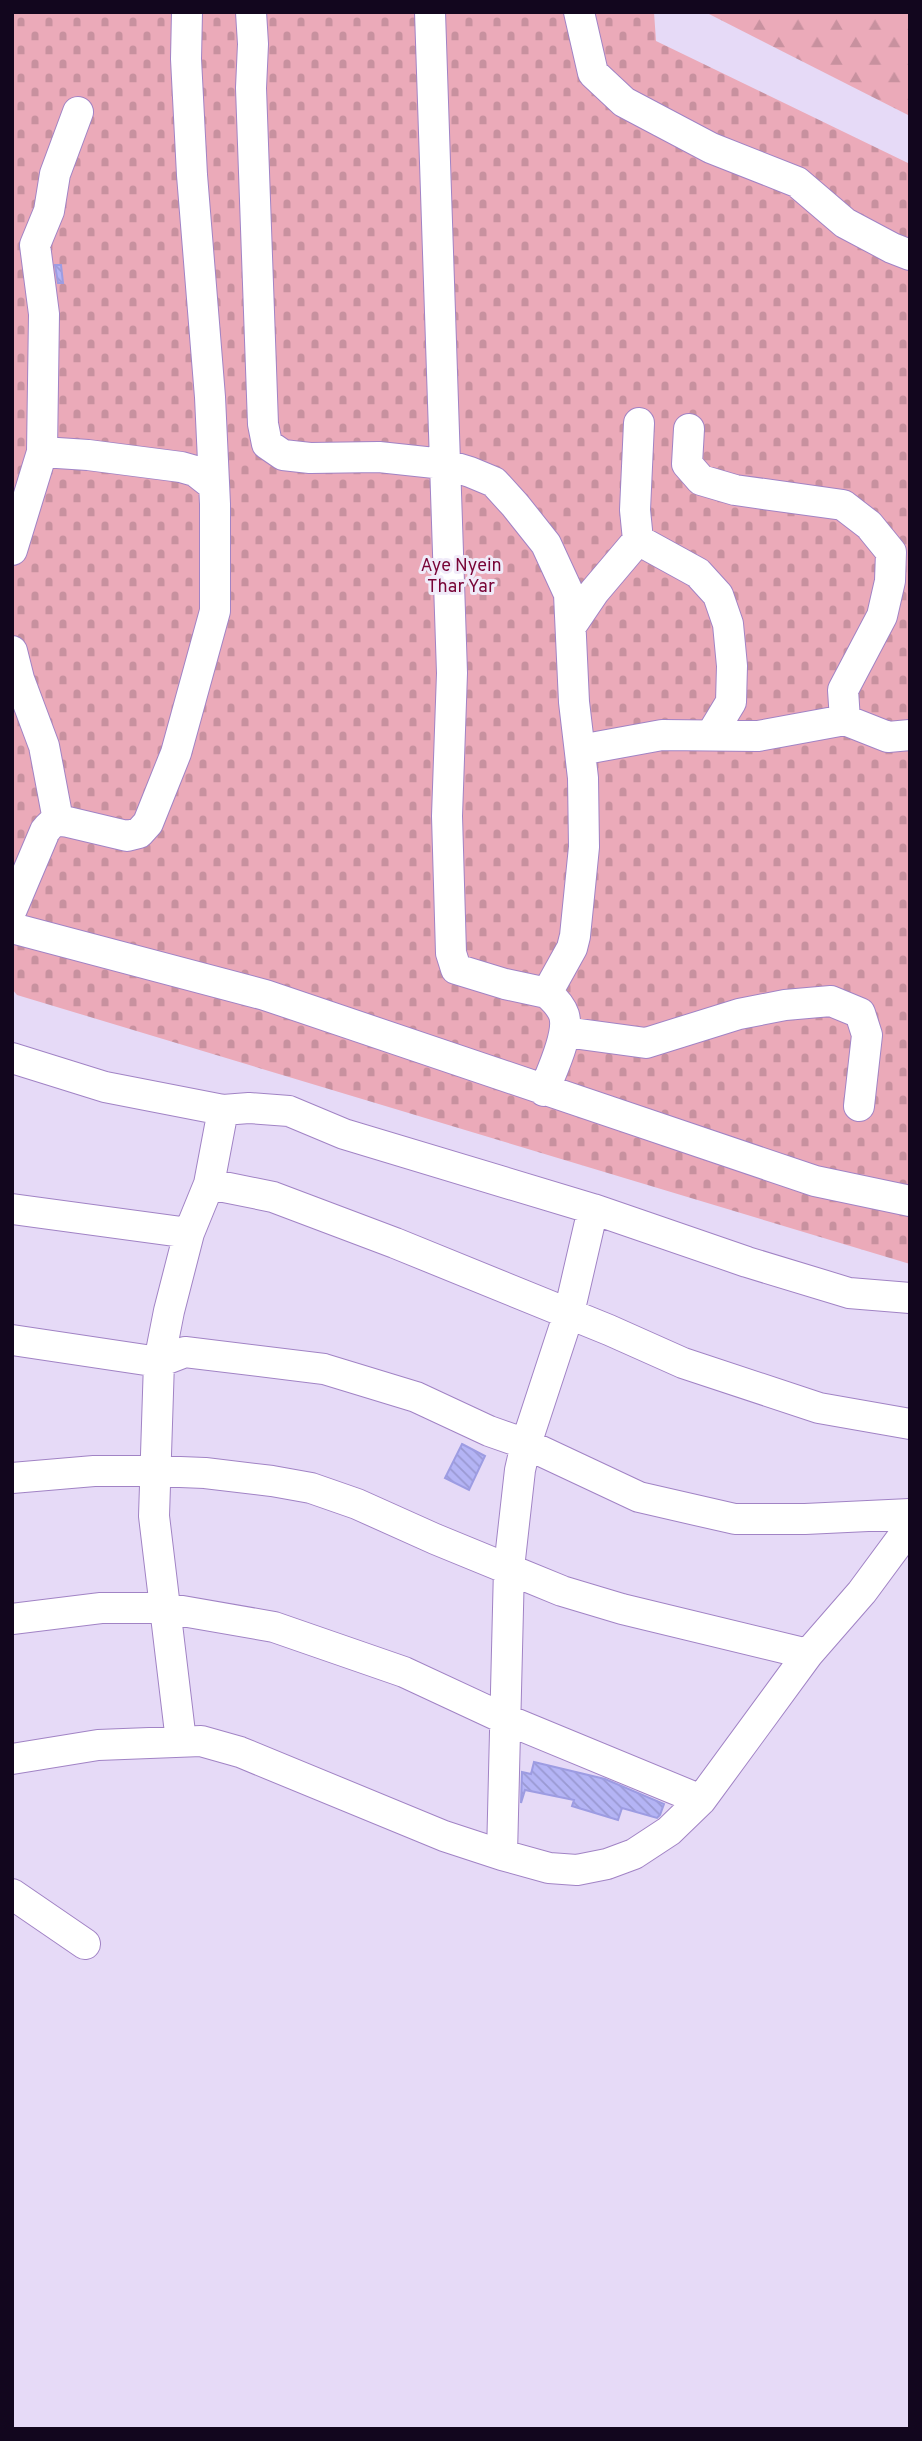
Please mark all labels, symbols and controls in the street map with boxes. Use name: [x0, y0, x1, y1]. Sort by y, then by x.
park label: Aye Nyein Thar Yar: [420, 555, 502, 599]

